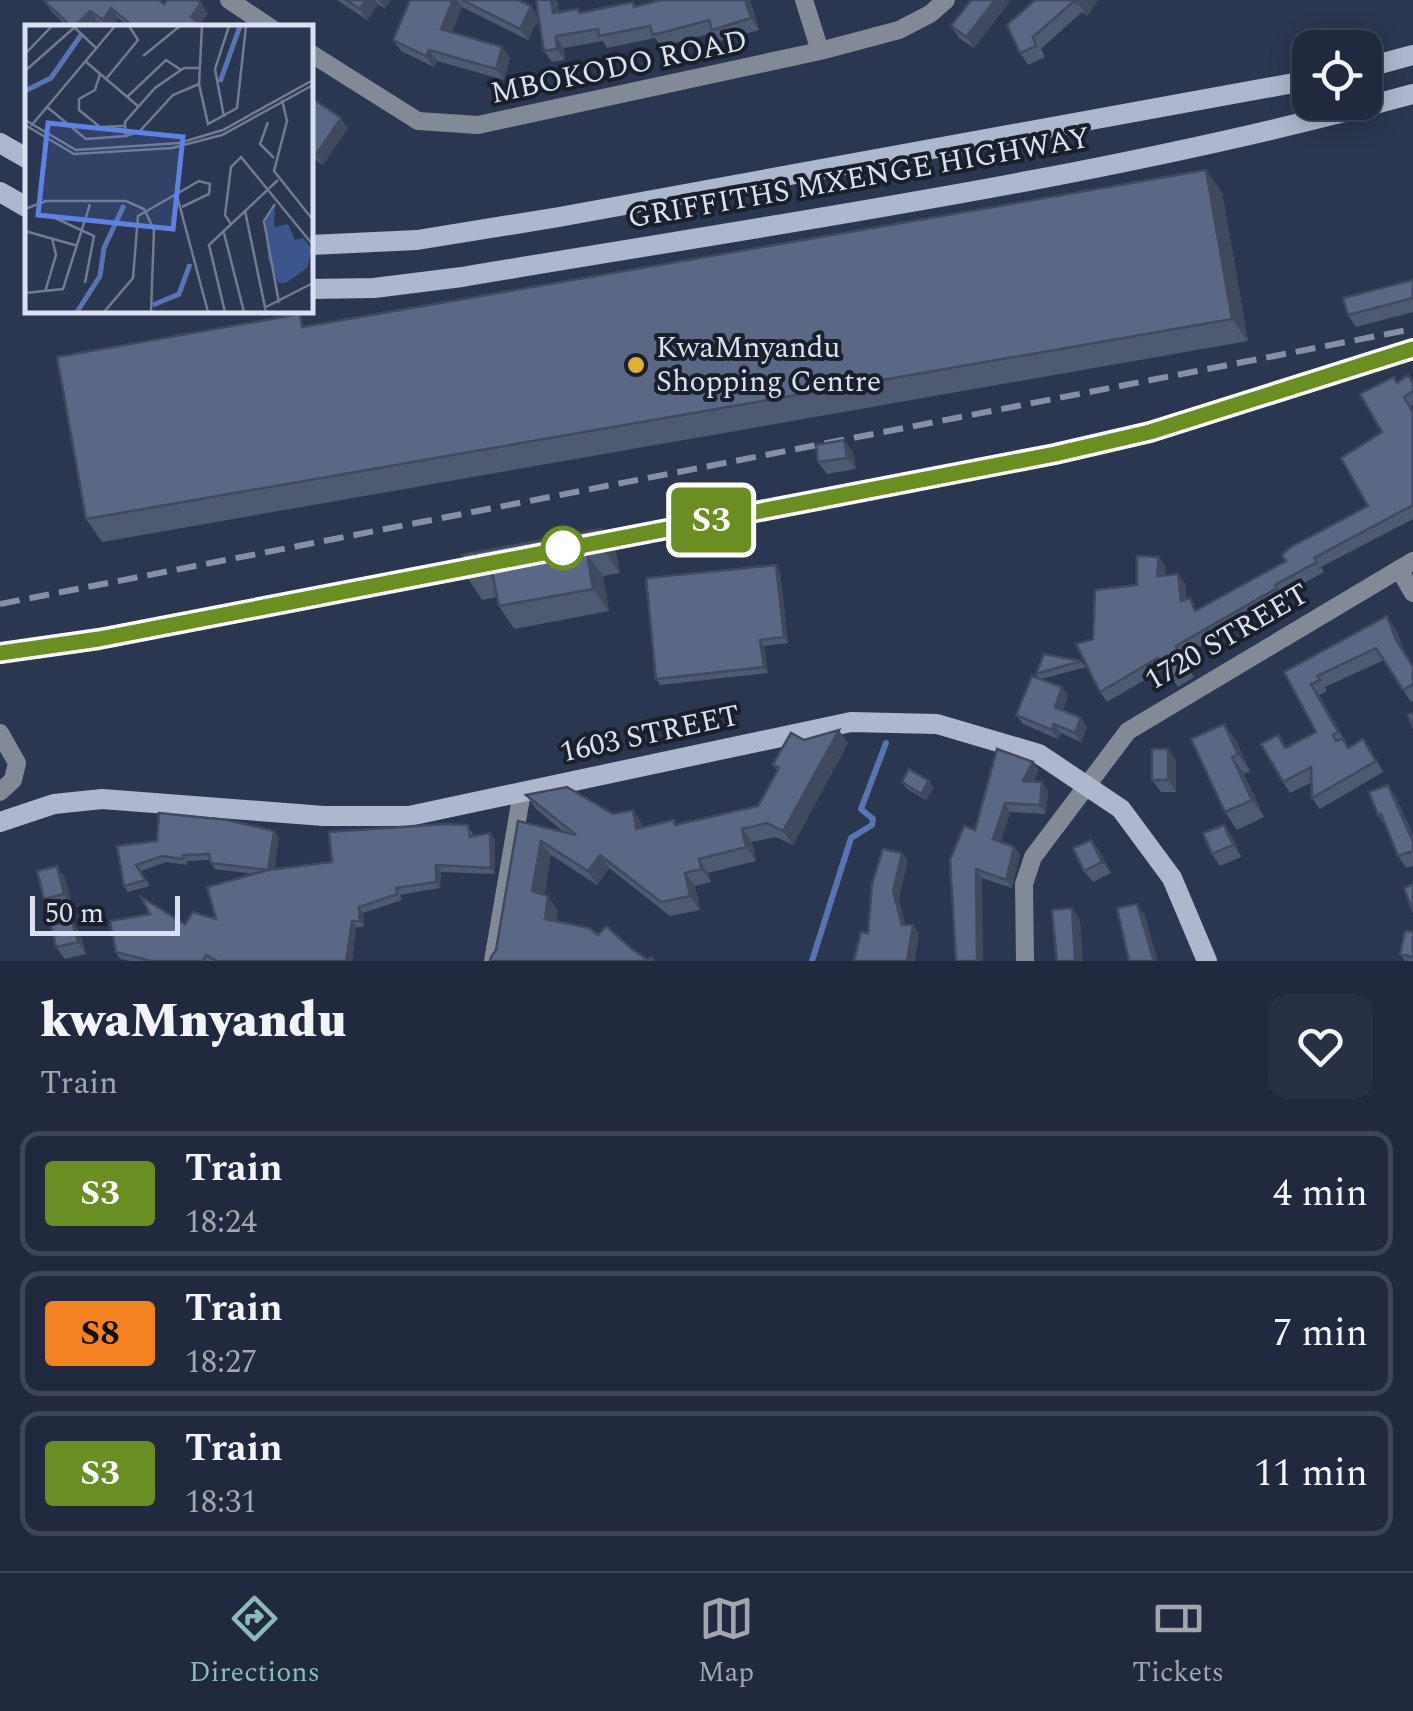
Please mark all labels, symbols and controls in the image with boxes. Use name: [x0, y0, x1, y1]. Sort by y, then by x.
street label: MBOKODO ROAD: [486, 17, 752, 117]
inset map: [25, 25, 312, 312]
map controls: [1292, 30, 1382, 120]
button: locate: [1292, 30, 1382, 120]
street label: GRIFFITHS MXENGE HIGHWAY: [624, 115, 1094, 241]
place label: KwaMnyandu Shopping Centre: [656, 325, 881, 405]
marker: KwaMnyandu Shopping Centre: [625, 354, 647, 376]
line badge: S3: [666, 488, 756, 552]
text: S3: [691, 494, 731, 547]
unlabelled marker: [542, 527, 584, 569]
street label: 1720 STREET: [1136, 571, 1318, 703]
street label: 1603 STREET: [556, 692, 744, 776]
scale bar: [30, 891, 180, 936]
text: 50 m: [45, 892, 104, 935]
text: kwaMnyandu: [40, 985, 347, 1058]
button: heart: [1268, 994, 1373, 1099]
text: Train: [40, 1059, 118, 1108]
text: Train: [185, 1140, 283, 1198]
text: 4 min: [1273, 1165, 1368, 1223]
text: S3: [80, 1167, 120, 1220]
text: 18:24: [185, 1198, 257, 1247]
text: Train: [185, 1280, 283, 1338]
text: 7 min: [1273, 1305, 1368, 1363]
text: S8: [80, 1307, 120, 1360]
text: 18:27: [185, 1338, 257, 1387]
text: Train: [185, 1420, 283, 1478]
text: 11 min: [1254, 1445, 1368, 1503]
text: S3: [80, 1447, 120, 1500]
text: 18:31: [185, 1478, 257, 1527]
tab: Directions: [189, 1591, 320, 1694]
tab: Map: [698, 1591, 754, 1694]
tab: Tickets: [1132, 1591, 1224, 1694]

